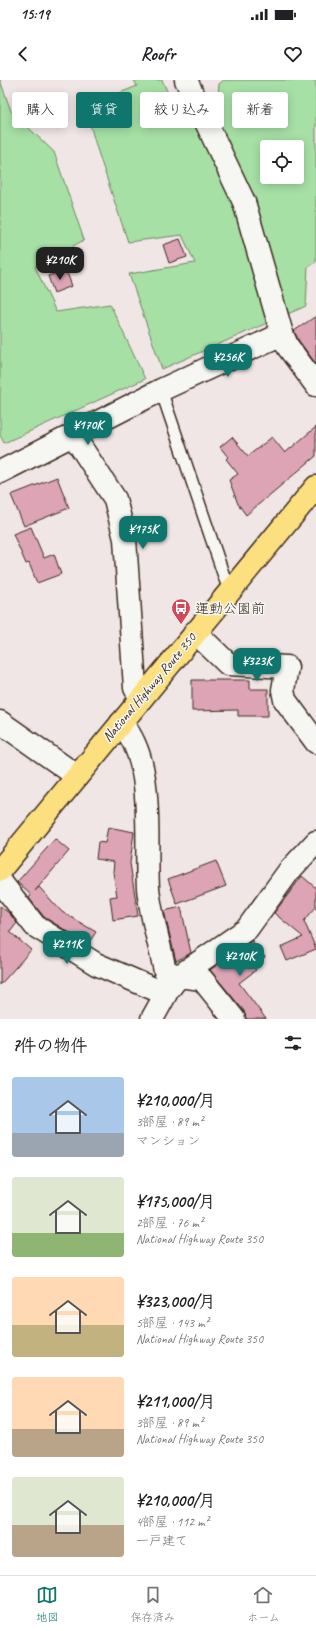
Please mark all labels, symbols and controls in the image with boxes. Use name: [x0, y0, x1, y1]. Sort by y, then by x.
text: 15:19: [20, 5, 50, 24]
icon: back: [12, 43, 34, 65]
text: Roofr: [141, 43, 175, 65]
icon: heart: [282, 43, 304, 65]
chip: 購入: [12, 92, 68, 128]
chip: 賃貸: [76, 92, 132, 128]
chip: 絞り込み: [140, 92, 224, 128]
chip: 新着: [232, 92, 288, 128]
map controls: [260, 140, 304, 184]
button: locate: [260, 140, 304, 184]
pin: ¥210K: [32, 247, 88, 281]
text: ¥210K: [45, 252, 75, 268]
pin: ¥256K: [200, 344, 256, 378]
text: ¥256K: [213, 349, 243, 365]
pin: ¥170K: [60, 412, 116, 446]
text: ¥170K: [73, 417, 103, 433]
pin: ¥175K: [115, 516, 171, 550]
text: ¥175K: [128, 521, 158, 537]
bus stop icon: 運動公園前: [170, 597, 192, 625]
place label: 運動公園前: [195, 600, 265, 617]
street label: National Highway Route 350: [99, 628, 201, 745]
pin: ¥323K: [229, 648, 285, 682]
text: ¥323K: [242, 653, 272, 669]
pin: ¥211K: [39, 931, 95, 965]
text: ¥211K: [52, 936, 82, 952]
pin: ¥210K: [212, 943, 268, 977]
text: ¥210K: [225, 948, 255, 964]
icon: filters: [282, 1032, 304, 1054]
text: 7件の物件: [12, 1035, 88, 1056]
text: ¥210,000/月: [136, 1090, 216, 1111]
icon: home: [44, 1093, 92, 1141]
text: 3部屋 · 89 m²: [136, 1114, 203, 1130]
text: マンション: [136, 1133, 200, 1149]
text: ¥175,000/月: [136, 1191, 215, 1212]
icon: home: [44, 1193, 92, 1241]
text: 2部屋 · 76 m²: [136, 1215, 203, 1231]
text: National Highway Route 350: [136, 1231, 263, 1247]
text: ¥323,000/月: [136, 1291, 216, 1312]
icon: home: [44, 1293, 92, 1341]
text: 5部屋 · 143 m²: [136, 1315, 209, 1331]
text: National Highway Route 350: [136, 1331, 263, 1347]
text: ¥211,000/月: [136, 1391, 216, 1412]
icon: home: [44, 1393, 92, 1441]
text: 3部屋 · 89 m²: [136, 1415, 203, 1431]
text: National Highway Route 350: [136, 1431, 263, 1447]
text: ¥210,000/月: [136, 1490, 216, 1511]
icon: home: [44, 1493, 92, 1541]
text: 4部屋 · 112 m²: [136, 1514, 209, 1530]
text: 一戸建て: [136, 1533, 188, 1549]
tab: 地図: [36, 1584, 58, 1624]
tab: 保存済み: [131, 1584, 175, 1624]
tab: ホーム: [247, 1584, 280, 1624]

